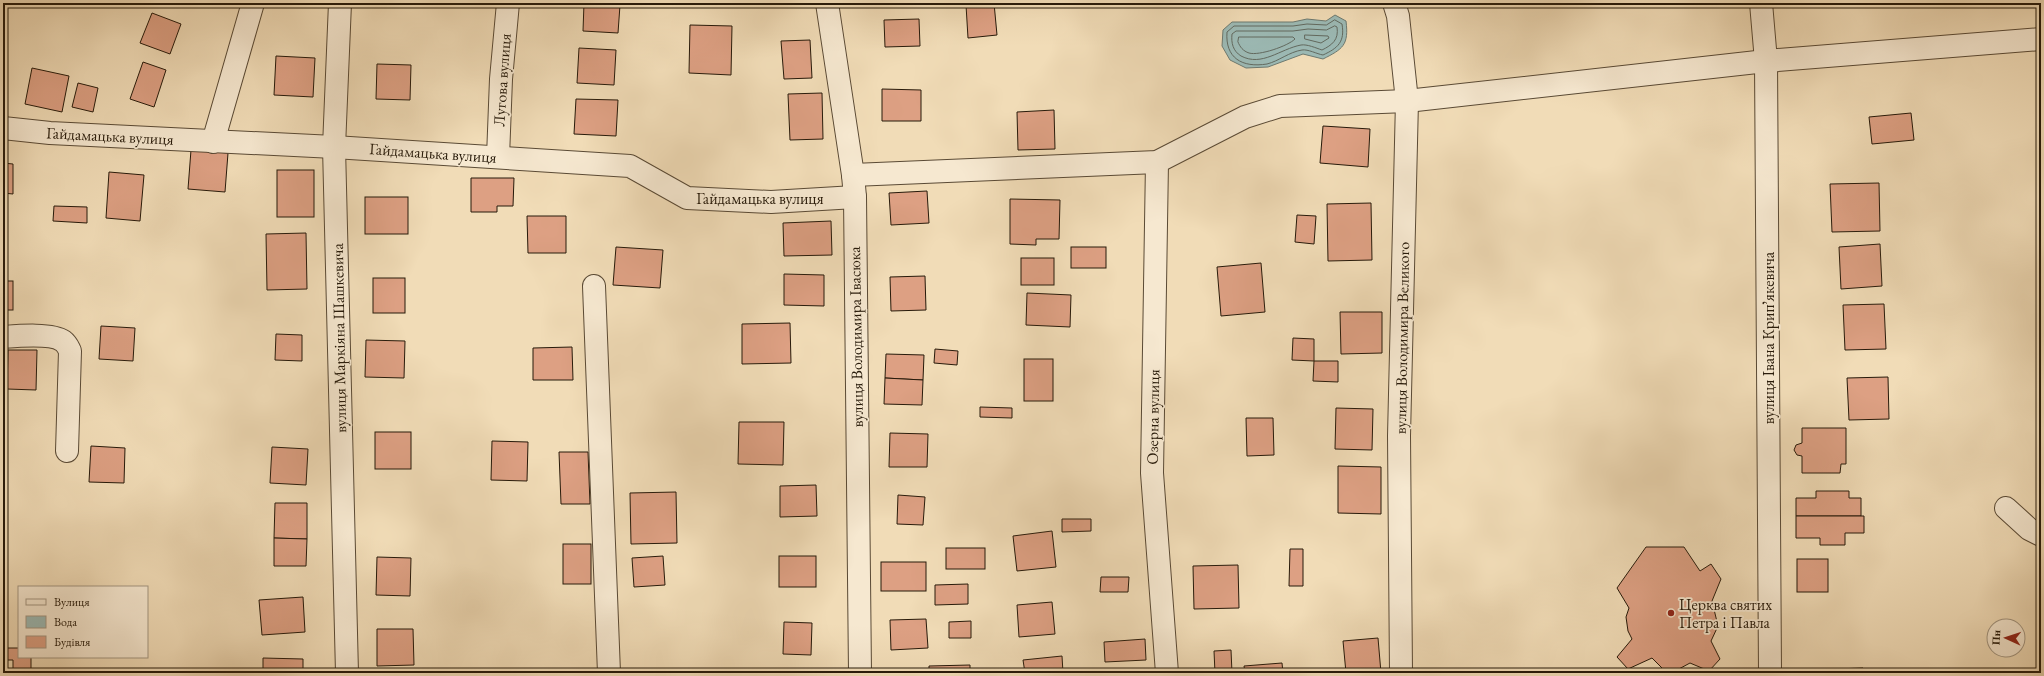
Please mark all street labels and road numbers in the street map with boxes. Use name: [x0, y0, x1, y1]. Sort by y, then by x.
street label: Лугова вулиця: [488, 33, 516, 127]
street label: Гайдамацька вулиця: [46, 122, 174, 150]
street label: Гайдамацька вулиця: [369, 138, 497, 168]
street label: Гайдамацька вулиця: [696, 188, 824, 209]
street label: вулиця Маркіяна Шашкевича: [327, 242, 351, 433]
street label: вулиця Володимира Великого: [1390, 242, 1414, 434]
street label: вулиця Володимира Івасюка: [844, 246, 868, 428]
street label: вулиця Івана Крипʼякевича: [1758, 251, 1779, 424]
street label: Озерна вулиця: [1142, 369, 1164, 465]

